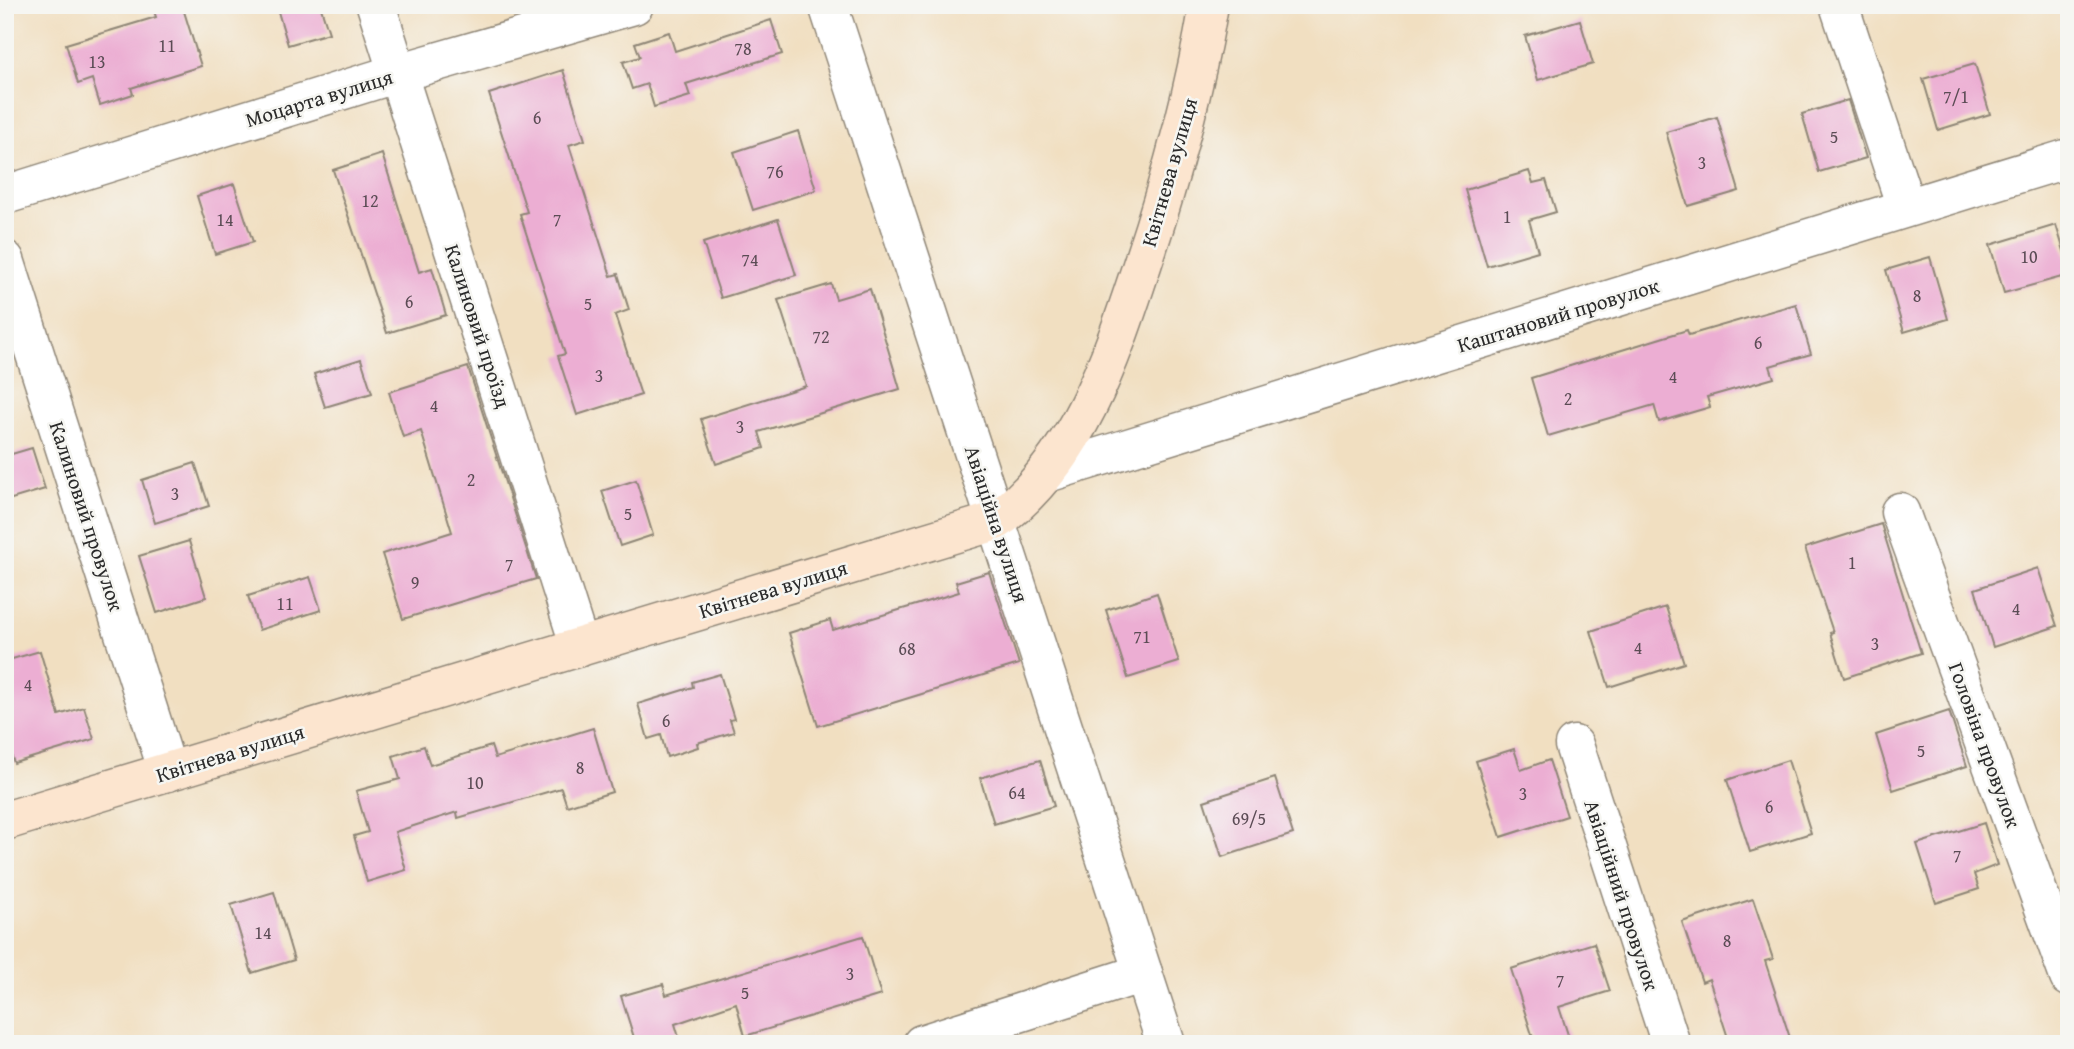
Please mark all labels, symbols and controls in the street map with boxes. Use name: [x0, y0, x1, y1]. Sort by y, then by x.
house number: 11: [158, 32, 176, 59]
house number: 78: [734, 35, 752, 62]
house number: 13: [88, 48, 106, 75]
street label: Моцарта вулиця: [241, 61, 397, 135]
house number: 7/1: [1943, 83, 1969, 110]
street label: Квітнева вулиця: [1133, 94, 1205, 250]
house number: 6: [533, 104, 541, 131]
house number: 5: [1830, 123, 1838, 150]
house number: 3: [1698, 149, 1706, 176]
house number: 76: [766, 158, 784, 185]
house number: 12: [361, 187, 379, 214]
house number: 1: [1503, 203, 1511, 230]
house number: 14: [216, 206, 234, 233]
house number: 7: [553, 206, 561, 233]
street label: Калиновий проїзд: [437, 240, 519, 412]
house number: 10: [2020, 243, 2038, 270]
house number: 74: [741, 246, 759, 273]
street label: Каштановий провулок: [1453, 270, 1663, 360]
house number: 8: [1913, 282, 1921, 309]
house number: 6: [405, 288, 413, 315]
house number: 5: [584, 290, 592, 317]
house number: 72: [812, 323, 830, 350]
house number: 6: [1754, 329, 1762, 356]
house number: 3: [595, 362, 603, 389]
house number: 4: [1669, 363, 1677, 390]
house number: 2: [1564, 385, 1572, 412]
house number: 4: [430, 392, 438, 419]
house number: 3: [736, 413, 744, 440]
street label: Калиновий провулок: [42, 417, 132, 615]
street label: Авіаційна вулиця: [957, 441, 1037, 607]
house number: 2: [467, 466, 475, 493]
house number: 3: [171, 480, 179, 507]
house number: 5: [624, 500, 632, 527]
house number: 1: [1848, 549, 1856, 576]
house number: 7: [505, 551, 513, 578]
street label: Квітнева вулиця: [695, 552, 851, 626]
house number: 9: [411, 569, 419, 596]
house number: 11: [276, 590, 294, 617]
house number: 4: [2012, 595, 2020, 622]
house number: 71: [1133, 623, 1151, 650]
house number: 3: [1871, 630, 1879, 657]
house number: 4: [1634, 634, 1642, 661]
house number: 68: [898, 635, 916, 662]
street label: Головіна провулок: [1941, 658, 2029, 832]
house number: 4: [24, 671, 32, 698]
house number: 6: [662, 707, 670, 734]
street label: Квітнева вулиця: [152, 716, 308, 790]
house number: 5: [1917, 737, 1925, 764]
house number: 8: [576, 754, 584, 781]
house number: 10: [466, 769, 484, 796]
house number: 64: [1008, 779, 1026, 806]
house number: 3: [1519, 780, 1527, 807]
house number: 6: [1765, 793, 1773, 820]
street label: Авіаційний провулок: [1576, 796, 1668, 994]
house number: 69/5: [1232, 805, 1266, 832]
house number: 7: [1953, 842, 1961, 869]
house number: 14: [254, 919, 272, 946]
house number: 8: [1723, 927, 1731, 954]
house number: 3: [846, 960, 854, 987]
house number: 7: [1556, 967, 1564, 994]
house number: 5: [741, 979, 749, 1006]

